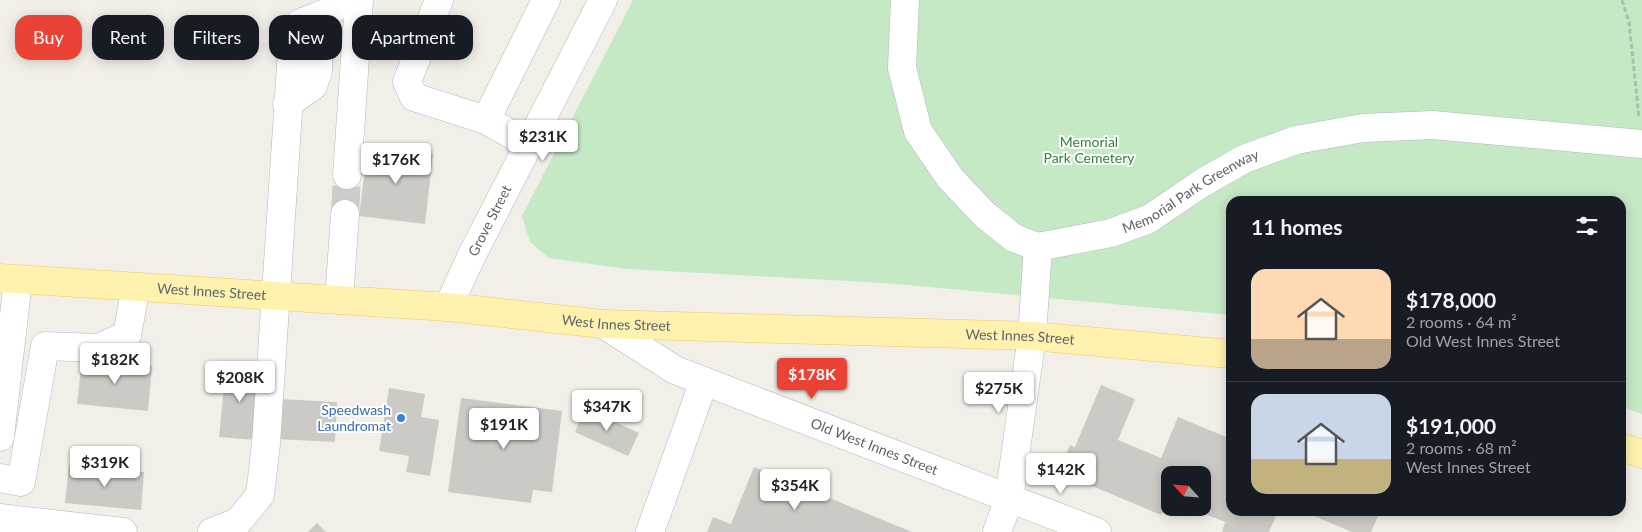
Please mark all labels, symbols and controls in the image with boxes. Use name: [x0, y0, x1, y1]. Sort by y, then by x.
chip: Buy: [15, 15, 82, 60]
chip: Rent: [92, 15, 164, 60]
chip: Filters: [174, 15, 259, 60]
chip: New: [269, 15, 342, 60]
chip: Apartment: [352, 15, 473, 60]
pin: $231K: [508, 120, 578, 162]
text: $231K: [519, 126, 567, 145]
park label: Memorial Park Cemetery: [1043, 133, 1135, 166]
pin: $176K: [361, 142, 431, 185]
street label: Memorial Park Greenway: [1120, 145, 1262, 236]
text: $176K: [372, 149, 420, 168]
street label: Grove Street: [464, 182, 515, 259]
icon: filters: [1573, 212, 1601, 240]
text: 11 homes: [1251, 214, 1342, 239]
street label: West Innes Street: [157, 279, 267, 303]
text: $178,000: [1406, 287, 1496, 312]
icon: home: [1291, 289, 1351, 349]
street label: West Innes Street: [561, 311, 671, 334]
text: 2 rooms · 64 m²: [1406, 312, 1517, 331]
street label: West Innes Street: [965, 325, 1075, 348]
text: Old West Innes Street: [1406, 331, 1560, 350]
pin: $182K: [80, 342, 150, 385]
text: $182K: [91, 349, 139, 368]
pin: $178K: [777, 358, 847, 400]
pin: $208K: [205, 360, 275, 403]
text: $178K: [788, 364, 836, 383]
text: $208K: [216, 367, 264, 386]
pin: $275K: [964, 372, 1034, 414]
text: $275K: [975, 378, 1023, 397]
pin: $347K: [572, 390, 642, 432]
text: $347K: [583, 396, 631, 415]
place label: Speedwash Laundromat: [317, 401, 391, 434]
pin: $191K: [469, 408, 539, 450]
marker: Speedwash Laundromat: [395, 412, 407, 424]
text: $191,000: [1406, 413, 1496, 438]
text: $191K: [480, 414, 528, 433]
street label: Old West Innes Street: [809, 414, 941, 478]
icon: home: [1291, 414, 1351, 474]
text: 2 rooms · 68 m²: [1406, 438, 1517, 457]
pin: $319K: [70, 446, 140, 488]
text: $319K: [81, 452, 129, 471]
pin: $142K: [1026, 452, 1096, 495]
text: West Innes Street: [1406, 457, 1531, 476]
text: $142K: [1037, 459, 1085, 478]
north arrow: [1161, 466, 1211, 516]
map controls: [1161, 466, 1211, 516]
pin: $354K: [760, 468, 830, 511]
text: $354K: [771, 475, 819, 494]

